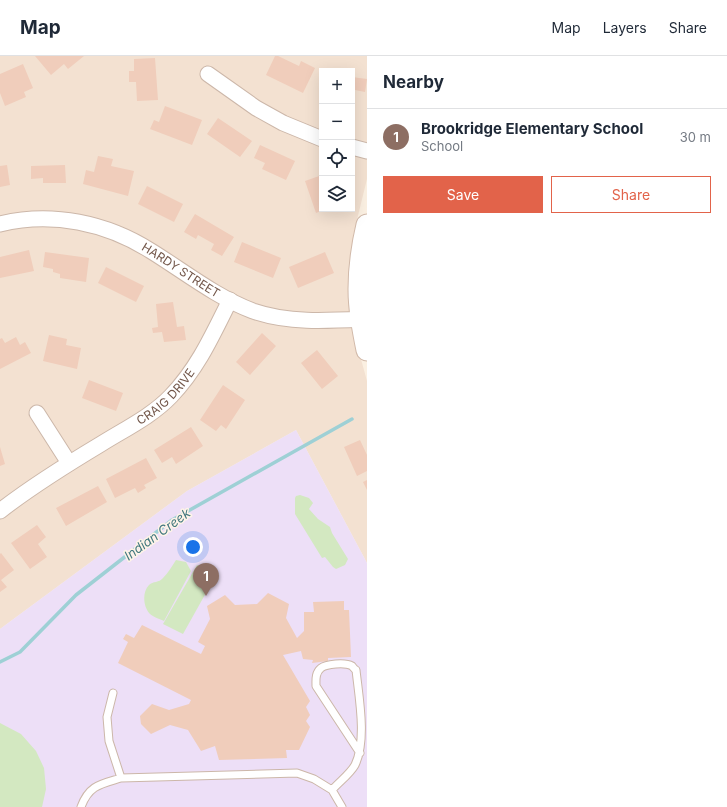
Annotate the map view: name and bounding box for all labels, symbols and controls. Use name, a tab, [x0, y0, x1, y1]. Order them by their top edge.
text: Map	[20, 16, 61, 39]
text: Map	[552, 19, 581, 36]
text: Layers	[603, 19, 647, 36]
text: Share	[669, 19, 707, 36]
map controls	[319, 68, 355, 212]
button: +	[319, 68, 355, 104]
text: Nearby	[383, 72, 444, 92]
button: −	[319, 104, 355, 140]
text: Brookridge Elementary School	[421, 119, 643, 138]
text: 1	[393, 129, 399, 145]
text: 30 m	[680, 129, 711, 145]
text: School	[421, 138, 463, 154]
button: locate	[319, 140, 355, 176]
button: layers	[319, 176, 355, 212]
button: Save	[383, 176, 543, 213]
button: Share	[551, 176, 711, 213]
street label: HARDY STREET	[139, 239, 223, 301]
street label: CRAIG DRIVE	[134, 365, 198, 428]
water label: Indian Creek	[121, 504, 194, 563]
your location	[183, 537, 203, 557]
pin: 1	[193, 563, 219, 596]

